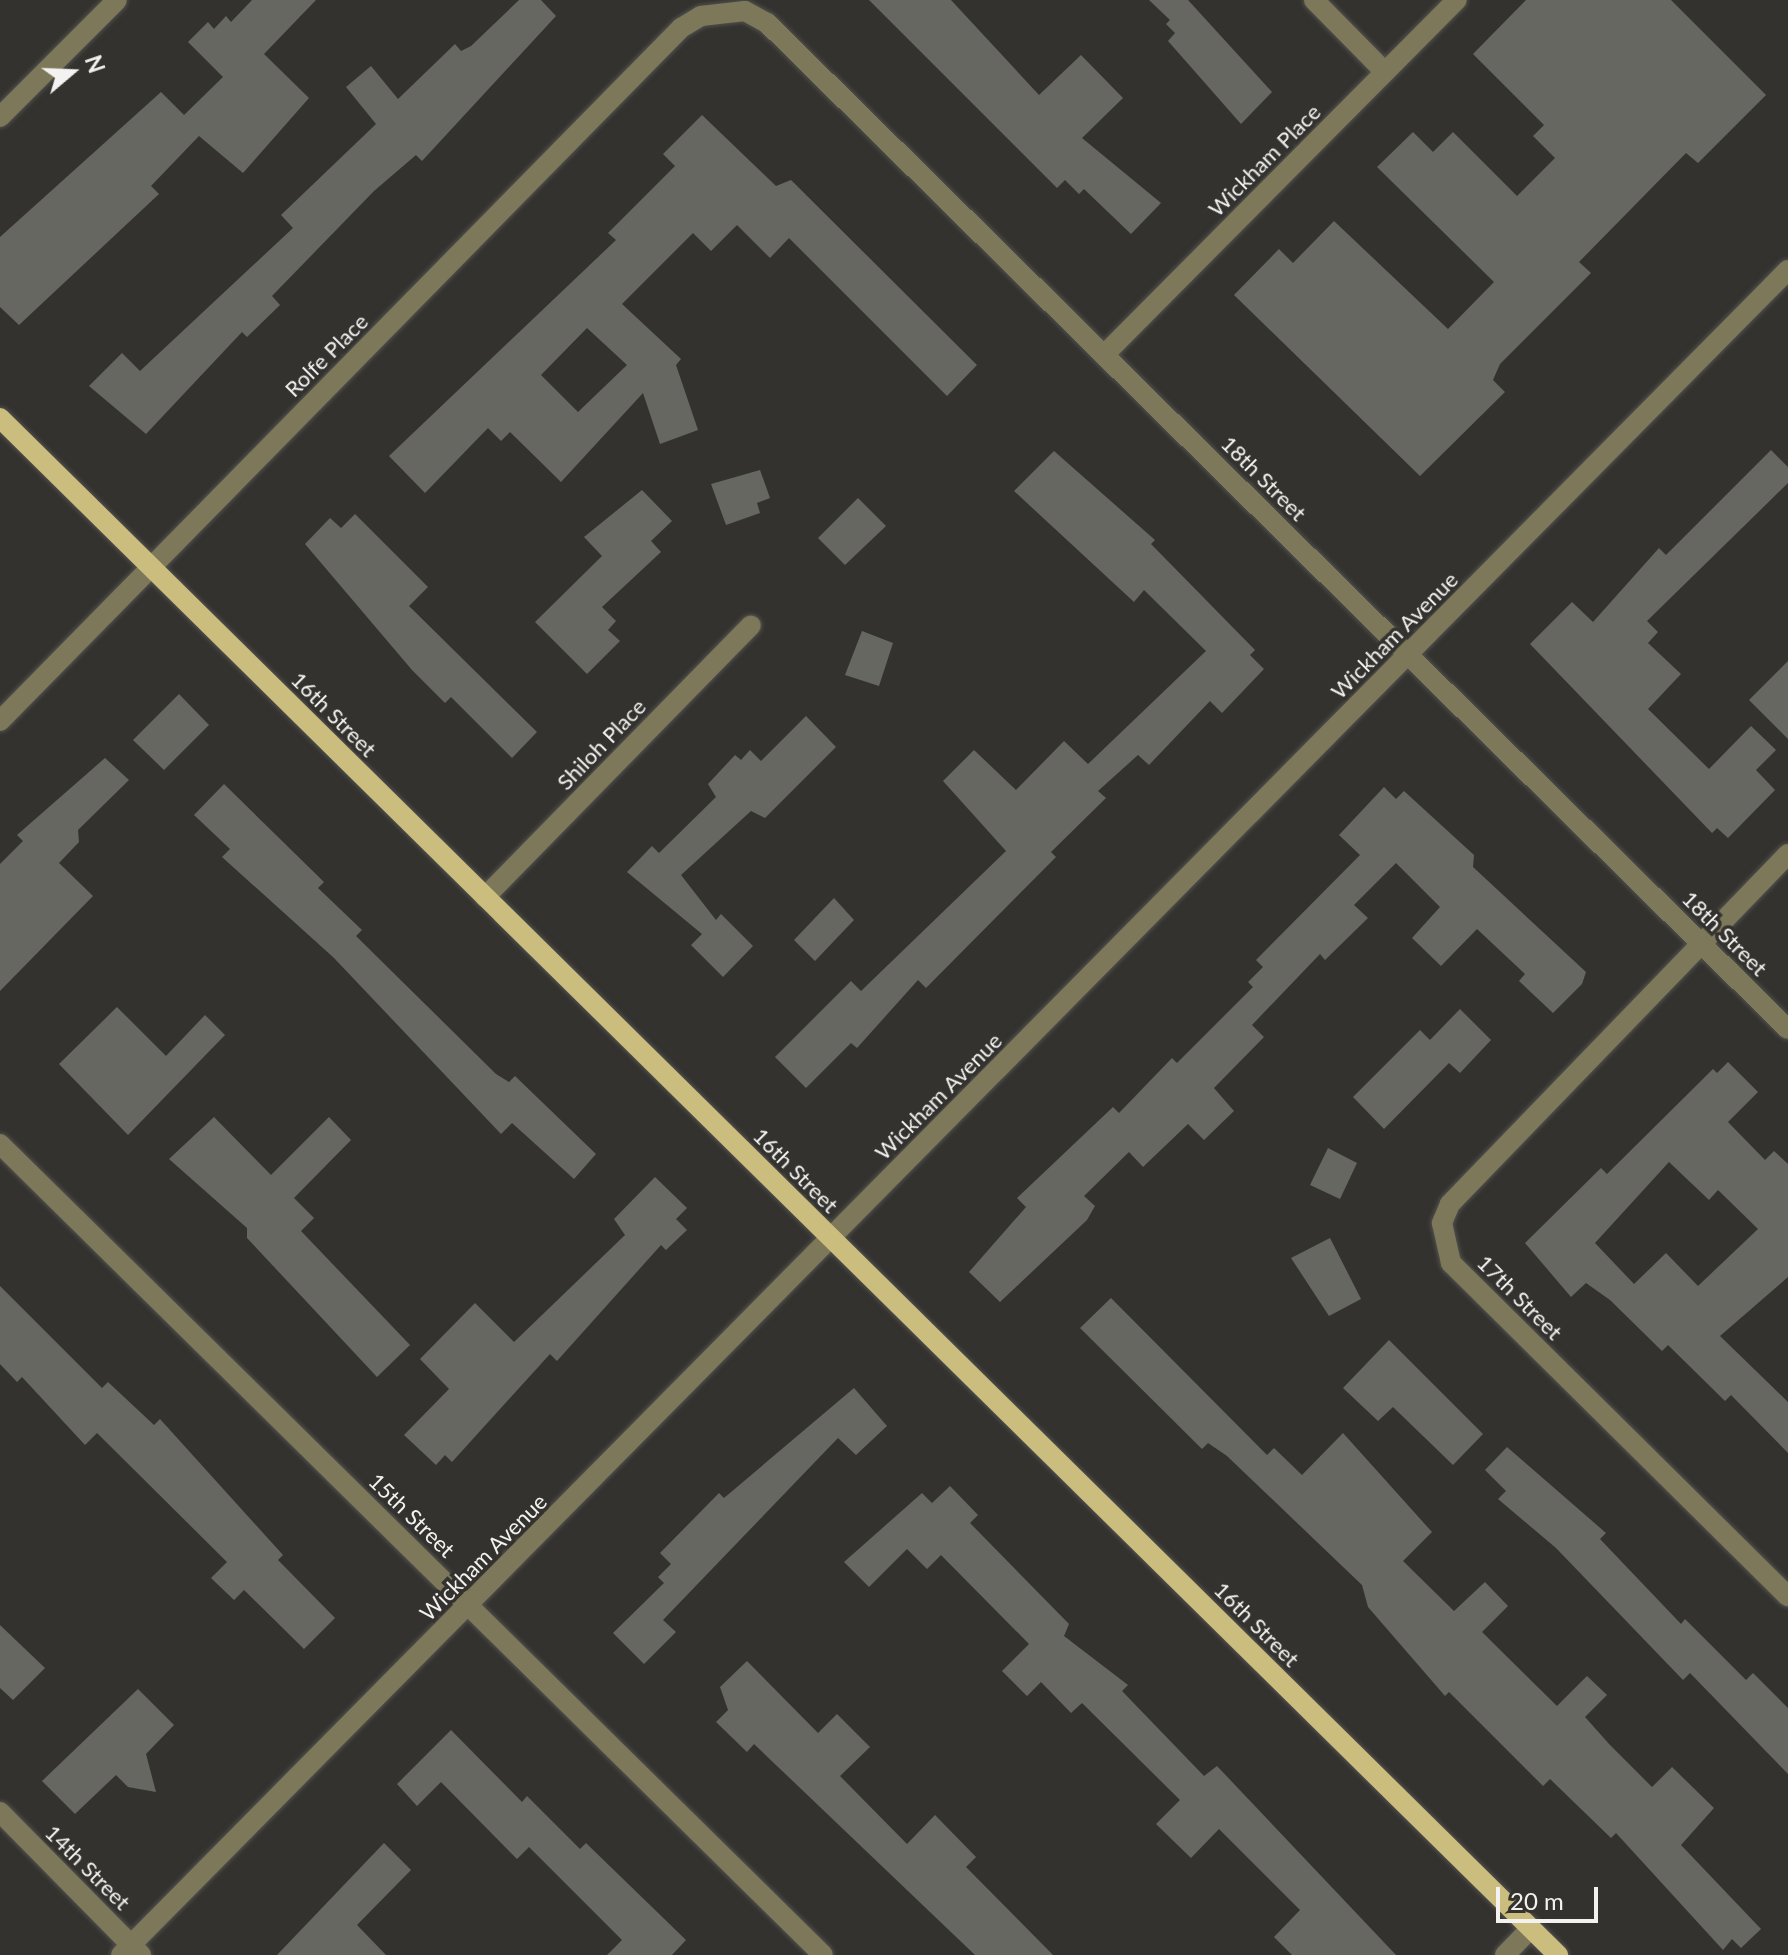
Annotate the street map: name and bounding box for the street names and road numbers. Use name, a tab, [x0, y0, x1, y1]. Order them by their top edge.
street label: Wickham Place	[1202, 98, 1326, 222]
street label: Rolfe Place	[279, 308, 373, 402]
street label: 18th Street	[1216, 430, 1312, 526]
street label: Wickham Avenue	[1325, 566, 1463, 704]
street label: 16th Street	[286, 666, 382, 762]
street label: Shiloh Place	[551, 693, 651, 795]
street label: 18th Street	[1677, 885, 1773, 981]
street label: Wickham Avenue	[869, 1027, 1007, 1165]
street label: 16th Street	[748, 1122, 844, 1218]
street label: 17th Street	[1472, 1249, 1568, 1345]
street label: 15th Street	[364, 1468, 460, 1562]
street label: Wickham Avenue	[414, 1488, 552, 1626]
street label: 16th Street	[1209, 1576, 1305, 1672]
street label: 14th Street	[40, 1819, 136, 1915]

